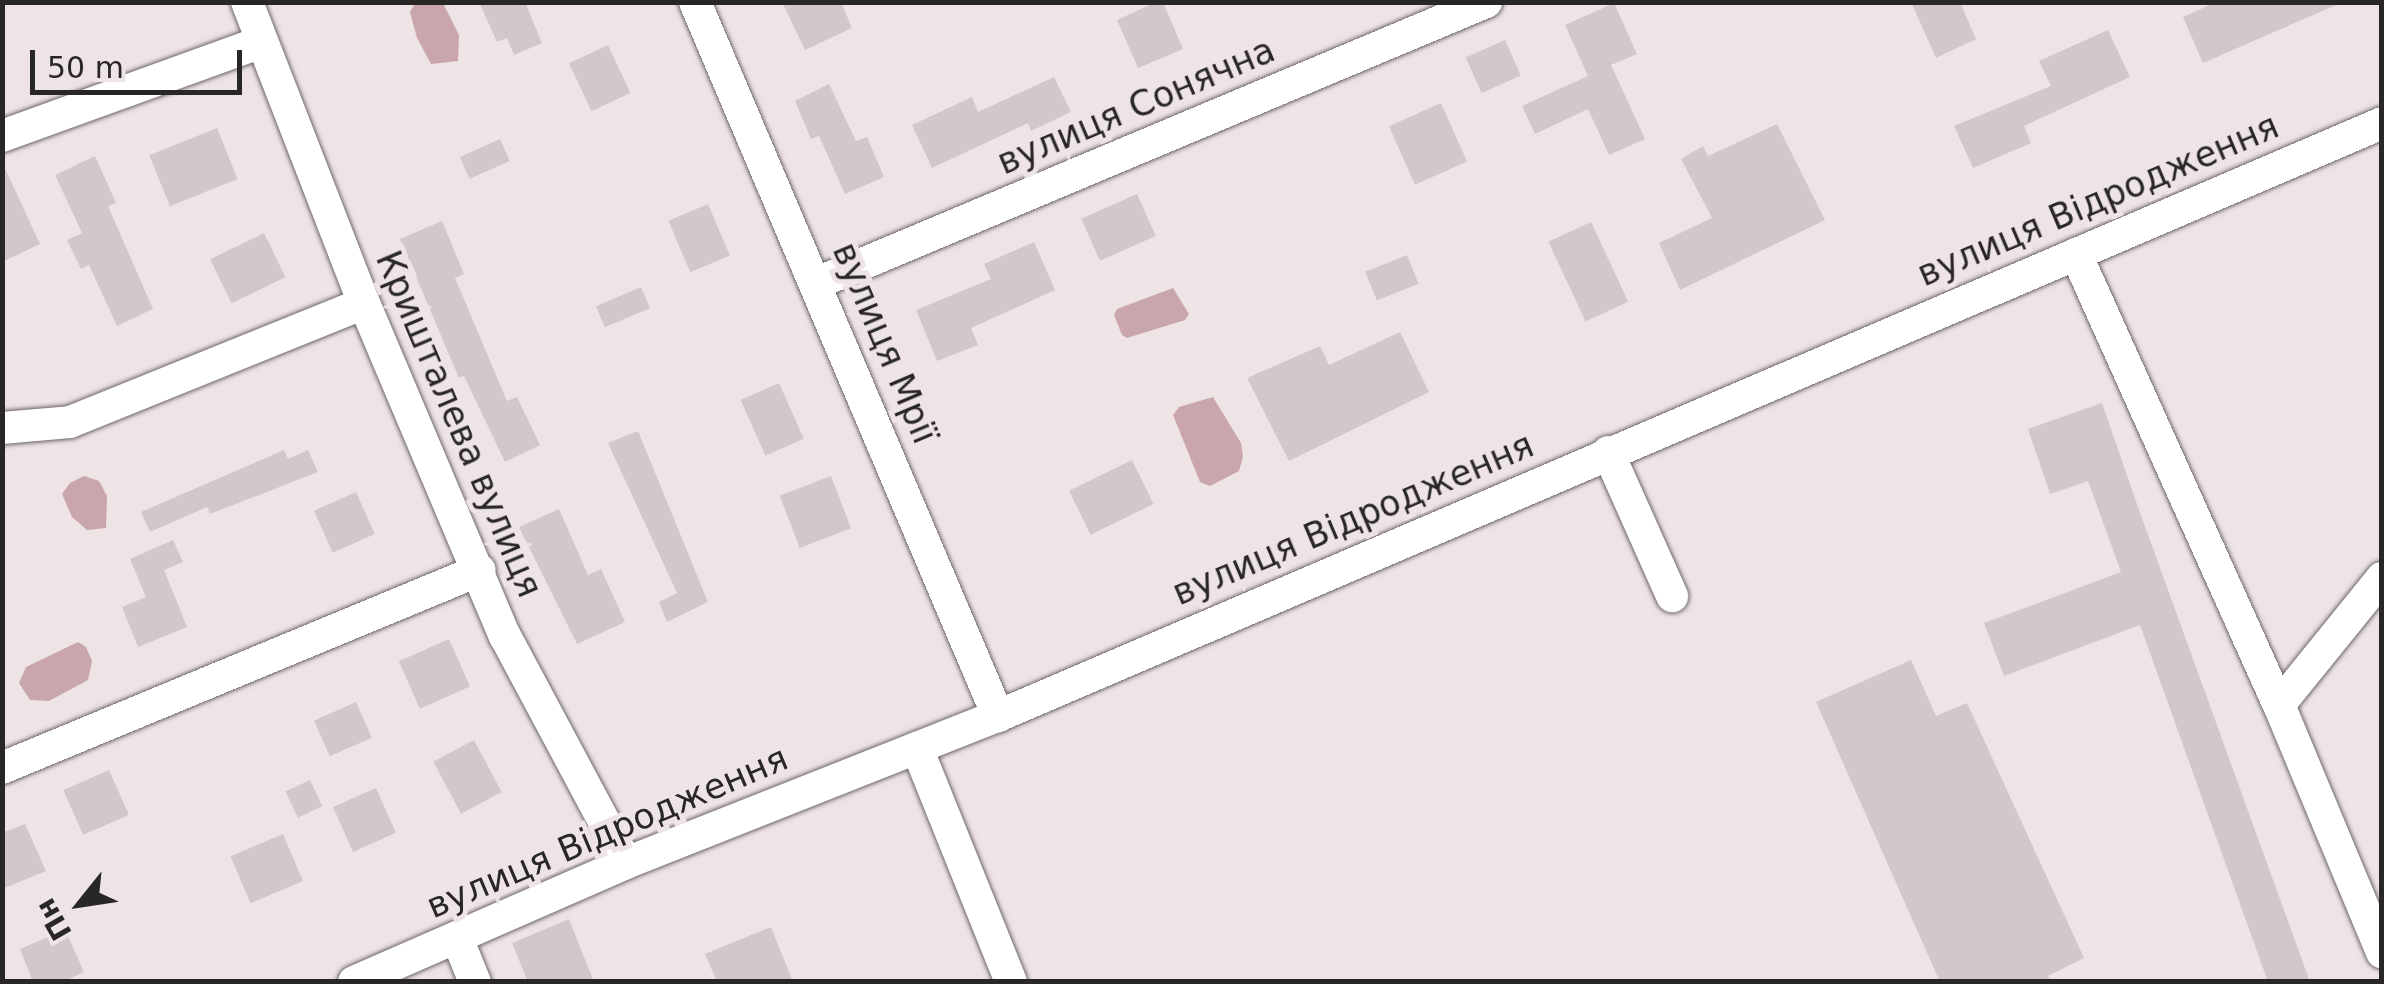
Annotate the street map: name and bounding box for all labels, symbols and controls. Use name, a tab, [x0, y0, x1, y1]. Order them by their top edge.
street label: вулиця Сонячна	[991, 29, 1281, 183]
scale bar	[35, 30, 248, 92]
text: 50 m	[47, 50, 124, 85]
street label: вулиця Відродження	[1911, 105, 2285, 295]
street label: вулиця Мрії	[824, 236, 946, 450]
street label: Кришталева вулиця	[367, 245, 551, 603]
street label: вулиця Відродження	[1166, 424, 1540, 614]
street label: вулиця Відродження	[420, 737, 794, 927]
north arrow	[30, 854, 130, 954]
text: Пн	[29, 892, 79, 946]

